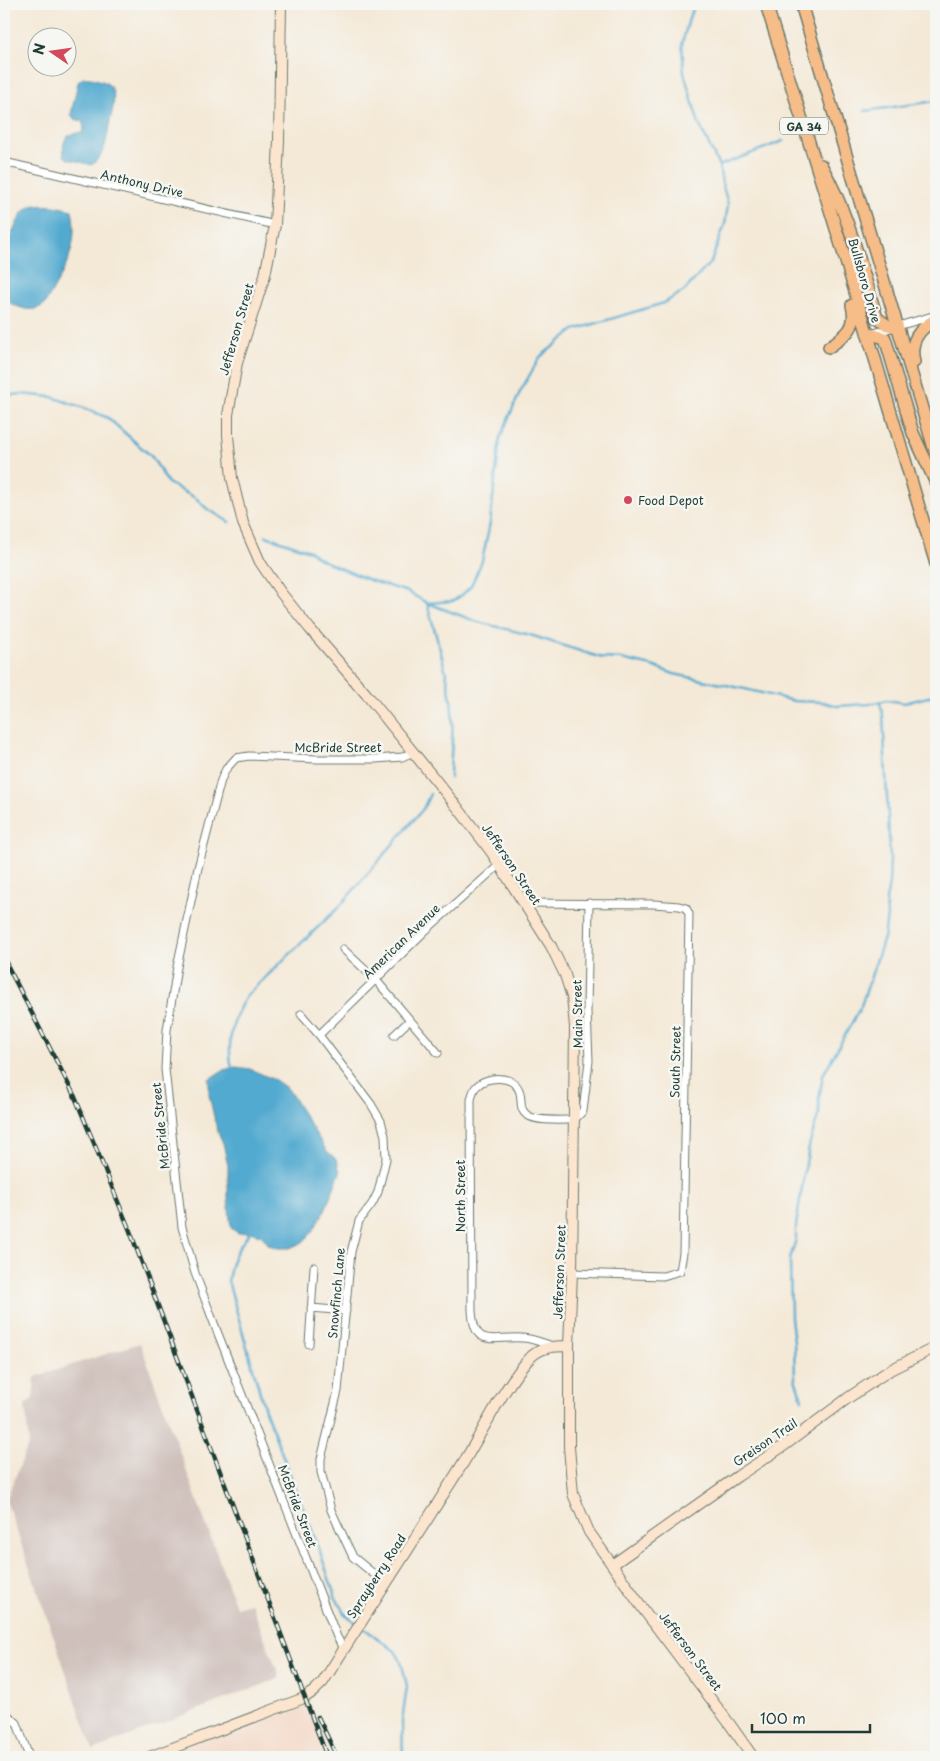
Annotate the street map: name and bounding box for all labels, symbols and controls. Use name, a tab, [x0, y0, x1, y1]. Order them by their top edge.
north arrow	[28, 28, 78, 78]
text: N	[27, 41, 50, 57]
road number: GA 34	[780, 118, 828, 134]
street label: Anthony Drive	[99, 165, 185, 201]
street label: Bullsboro Drive	[844, 235, 886, 325]
street label: Jefferson Street	[214, 281, 258, 377]
place label: Food Depot	[638, 491, 704, 509]
marker: Food Depot	[622, 494, 634, 506]
street label: McBride Street	[294, 738, 382, 756]
street label: Jefferson Street	[478, 820, 546, 908]
street label: American Avenue	[358, 899, 444, 983]
street label: Main Street	[567, 980, 587, 1048]
street label: South Street	[665, 1026, 685, 1098]
street label: McBride Street	[146, 1082, 174, 1170]
street label: North Street	[451, 1160, 469, 1232]
street label: Jefferson Street	[548, 1224, 570, 1320]
street label: Snowfinch Lane	[323, 1246, 349, 1339]
street label: Greison Trail	[729, 1414, 801, 1470]
street label: McBride Street	[274, 1462, 322, 1550]
street label: Sprayberry Road	[342, 1530, 410, 1622]
street label: Jefferson Street	[655, 1608, 727, 1694]
scale bar	[752, 1701, 870, 1733]
text: 100 m	[760, 1706, 806, 1729]

